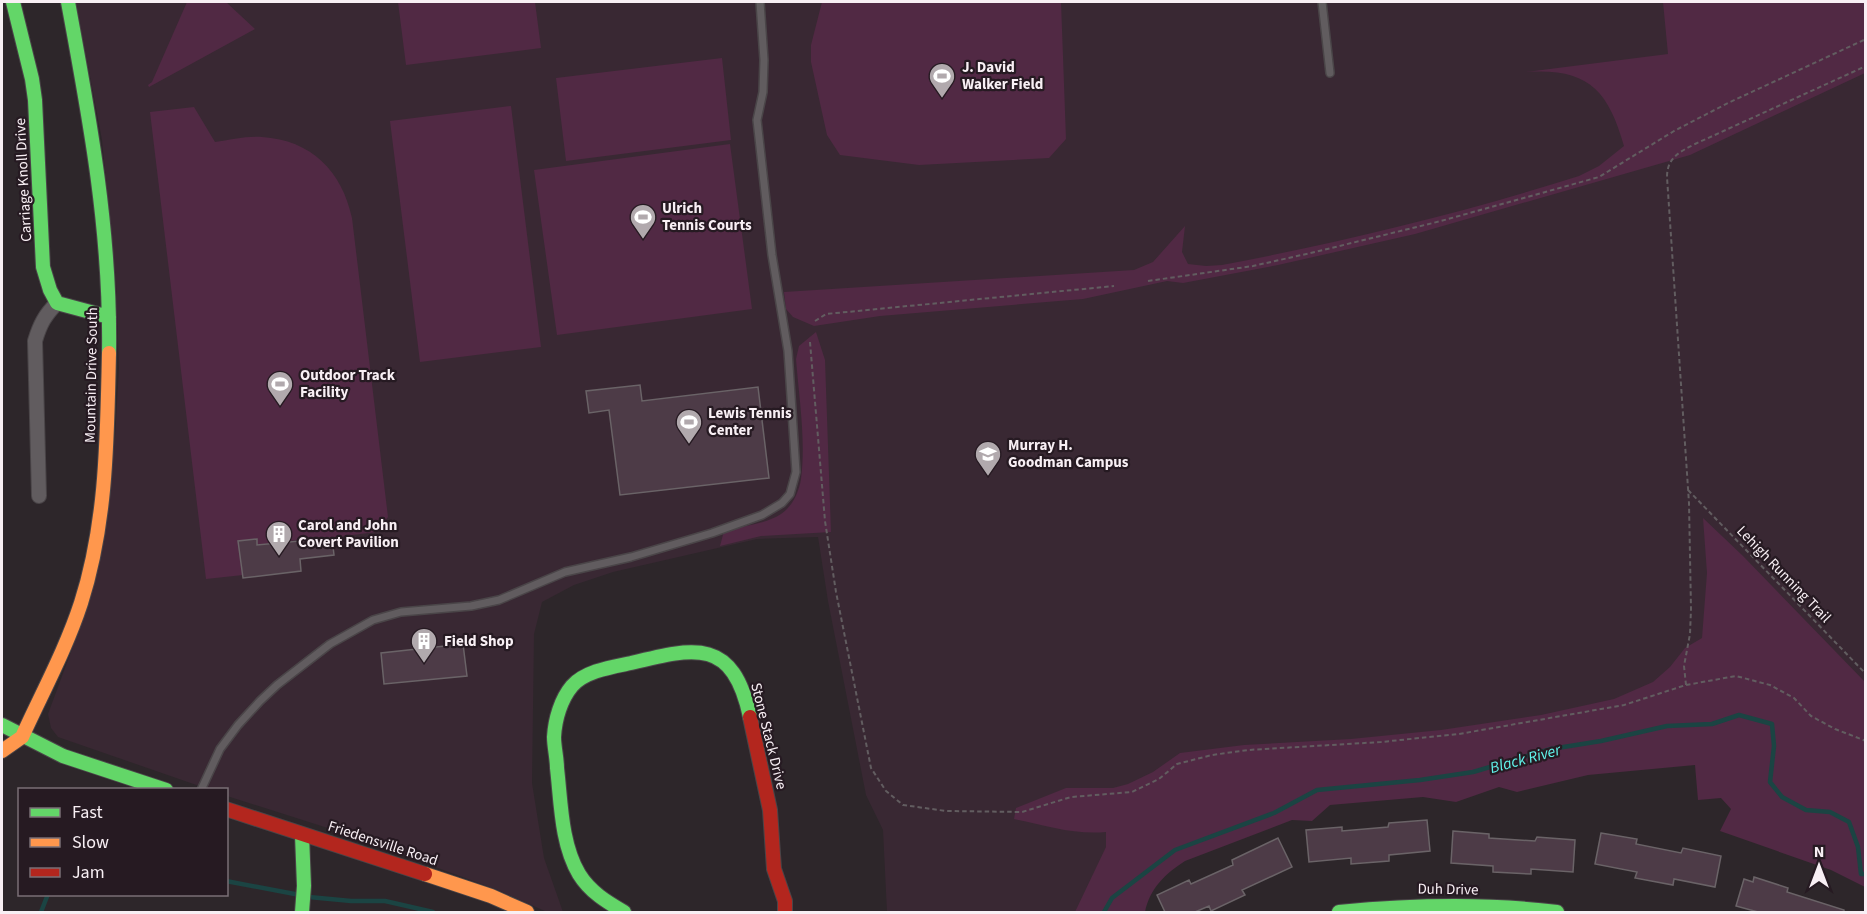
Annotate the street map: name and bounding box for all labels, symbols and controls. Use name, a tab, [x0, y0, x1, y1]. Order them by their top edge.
place label: J. David Walker Field	[962, 57, 1043, 95]
sports icon: J. David Walker Field	[927, 61, 957, 99]
street label: Carriage Knoll Drive	[10, 118, 37, 242]
place label: Ulrich Tennis Courts	[662, 198, 752, 236]
sports icon: Ulrich Tennis Courts	[628, 202, 658, 240]
street label: Mountain Drive South	[80, 307, 103, 443]
place label: Outdoor Track Facility	[300, 365, 396, 403]
sports icon: Outdoor Track Facility	[265, 369, 295, 407]
place label: Lewis Tennis Center	[708, 403, 792, 441]
sports icon: Lewis Tennis Center	[674, 407, 704, 445]
place label: Murray H. Goodman Campus	[1008, 435, 1129, 473]
school or university icon: Murray H. Goodman Campus	[973, 439, 1003, 477]
place label: Carol and John Covert Pavilion	[298, 515, 399, 553]
building icon: Carol and John Covert Pavilion	[264, 519, 294, 557]
street label: Lehigh Running Trail	[1732, 521, 1836, 628]
building icon: Field Shop	[409, 626, 439, 664]
place label: Field Shop	[444, 631, 514, 652]
street label: Stone Stack Drive	[745, 681, 792, 792]
water label: Black River	[1487, 739, 1565, 779]
legend	[18, 788, 228, 896]
text: Fast	[72, 800, 103, 825]
street label: Friedensville Road	[325, 816, 441, 871]
text: Slow	[72, 830, 109, 855]
north arrow	[1789, 836, 1849, 896]
text: N	[1814, 841, 1824, 863]
text: Jam	[72, 860, 105, 885]
street label: Duh Drive	[1417, 878, 1479, 901]

